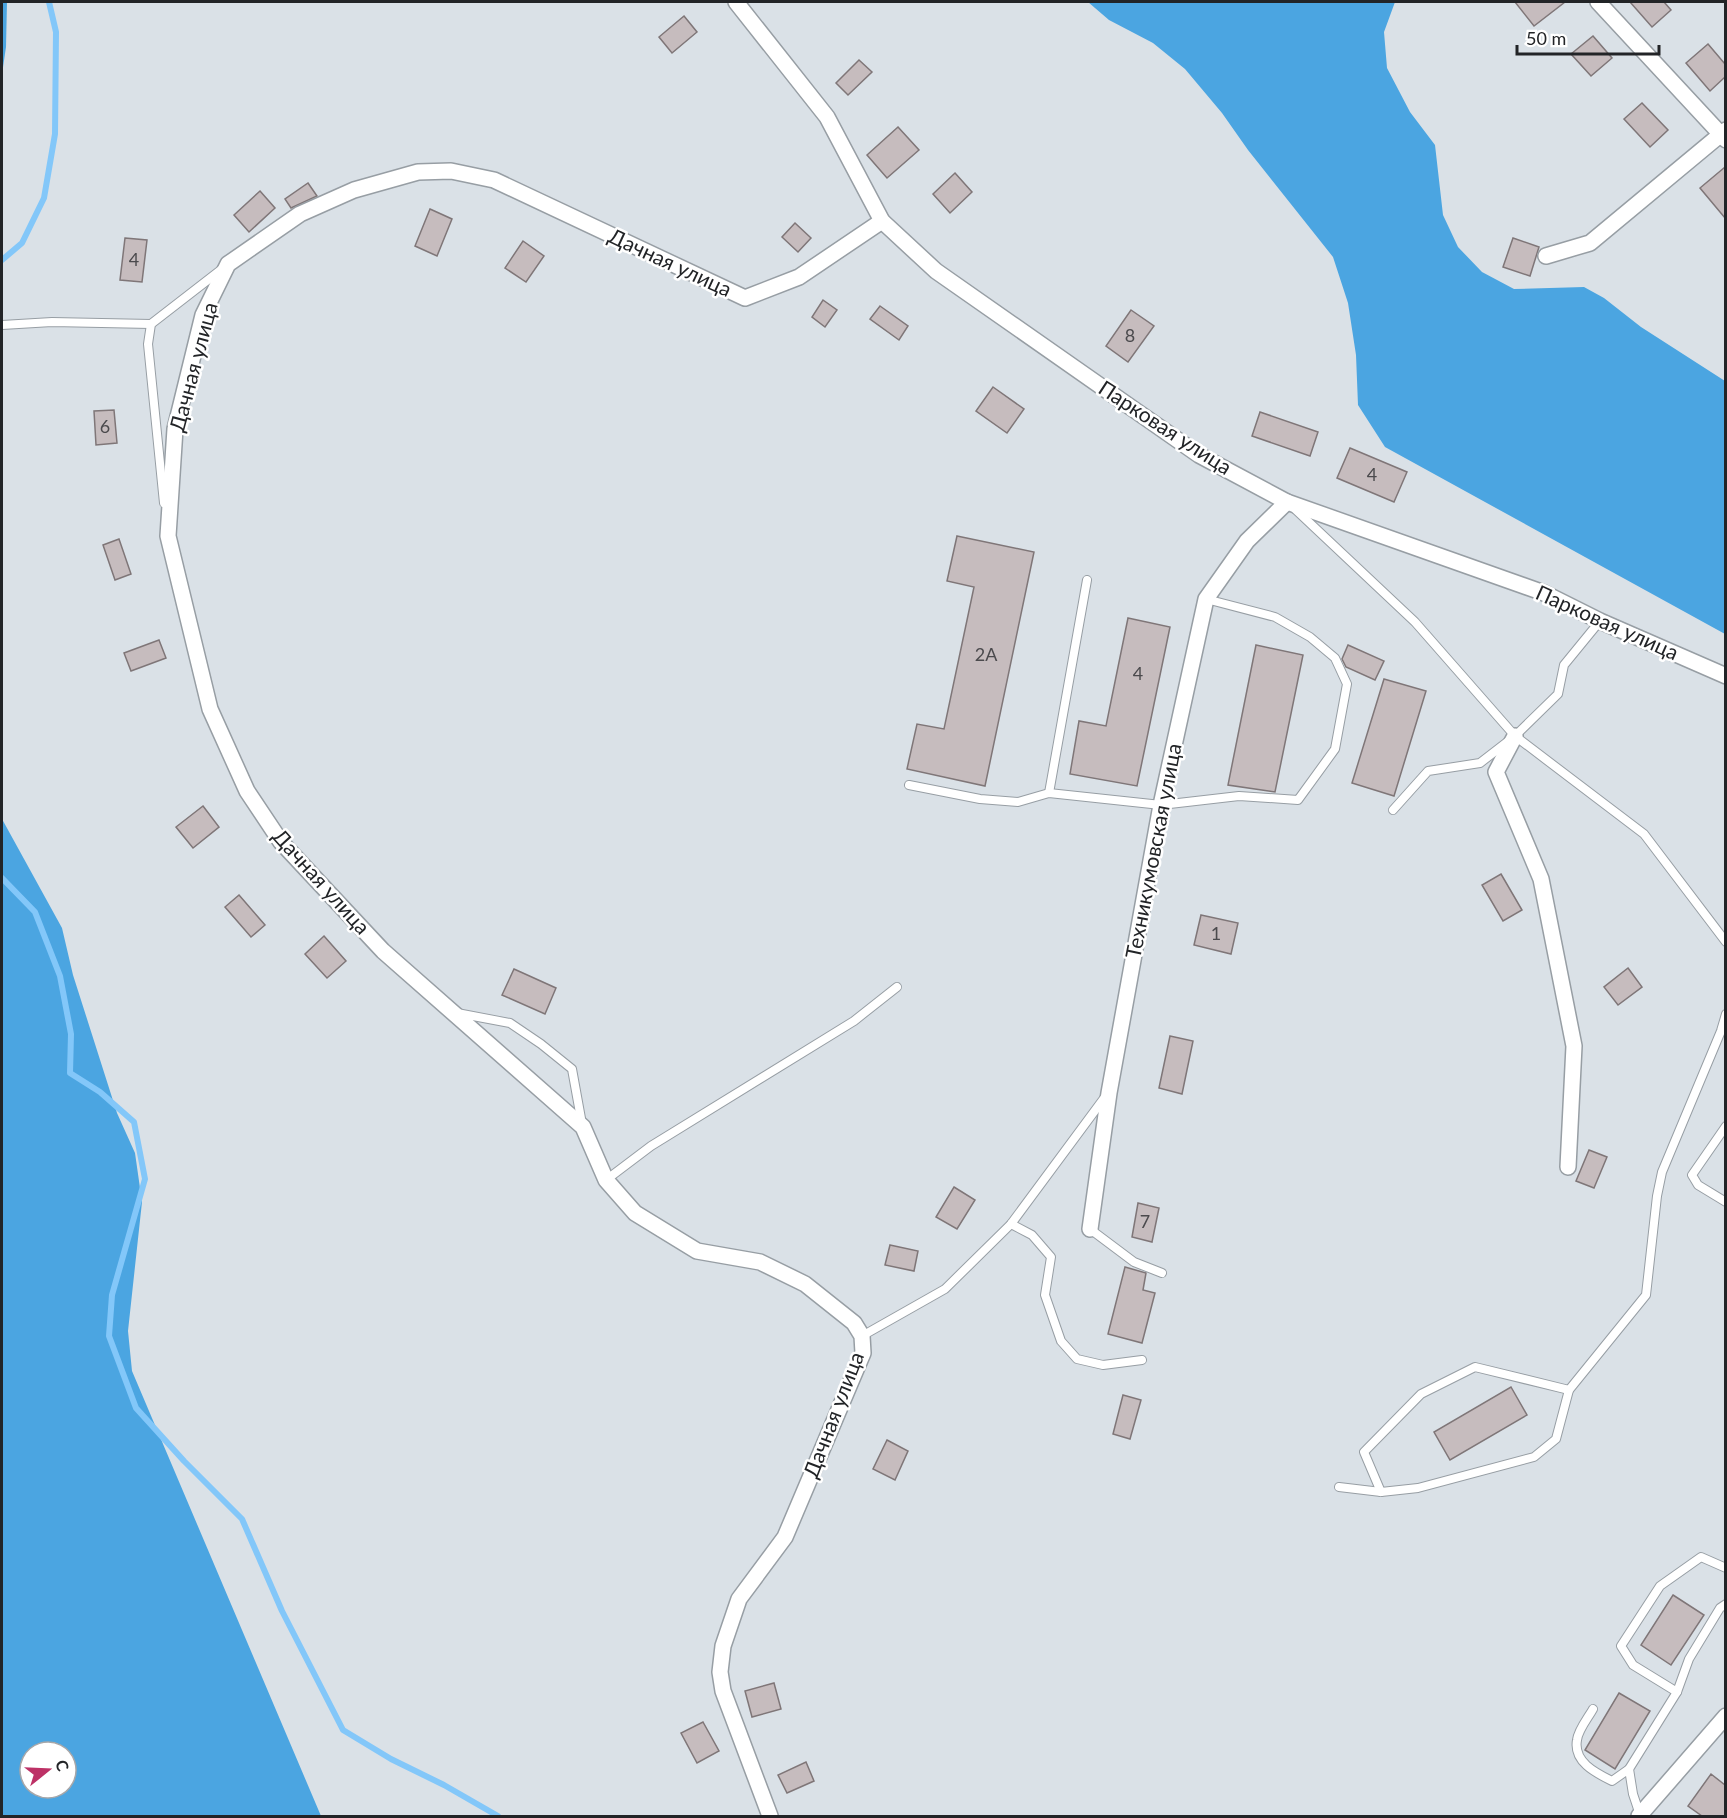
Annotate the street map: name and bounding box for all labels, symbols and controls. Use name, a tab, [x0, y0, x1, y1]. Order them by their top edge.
scale bar	[1517, 18, 1660, 56]
text: 50 m	[1526, 27, 1566, 49]
street label: Дачная улица	[605, 222, 736, 301]
house number: 4	[129, 248, 139, 270]
street label: Дачная улица	[163, 299, 222, 434]
house number: 8	[1125, 324, 1135, 346]
street label: Парковая улица	[1095, 374, 1237, 479]
house number: 6	[100, 415, 110, 437]
house number: 4	[1367, 463, 1377, 485]
street label: Парковая улица	[1532, 579, 1683, 664]
house number: 2А	[975, 643, 998, 665]
house number: 4	[1133, 662, 1143, 684]
street label: Техникумовская улица	[1119, 741, 1186, 960]
street label: Дачная улица	[268, 823, 376, 939]
house number: 1	[1211, 922, 1221, 944]
house number: 7	[1140, 1210, 1150, 1232]
street label: Дачная улица	[797, 1348, 868, 1481]
north arrow	[18, 1740, 78, 1800]
text: С	[52, 1757, 74, 1774]

